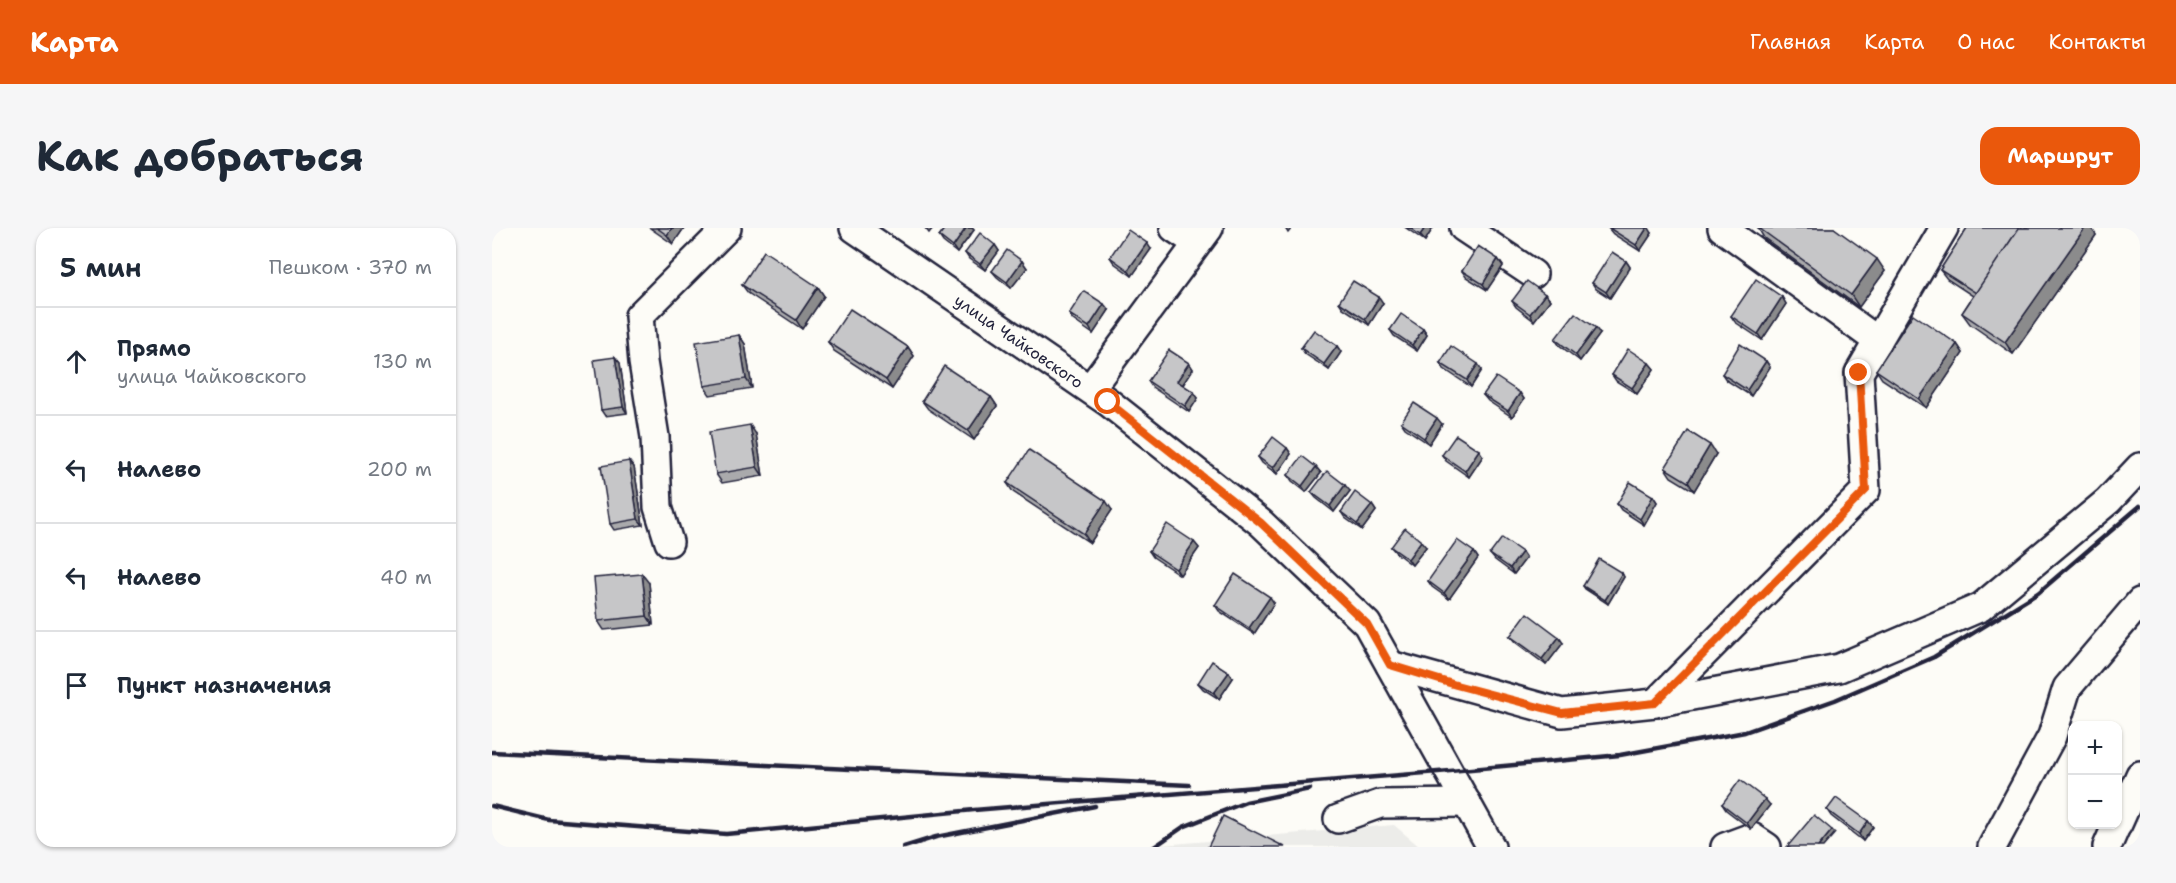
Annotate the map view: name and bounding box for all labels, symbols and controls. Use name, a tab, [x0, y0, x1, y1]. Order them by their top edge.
text: Карта	[30, 23, 119, 61]
text: Главная	[1750, 28, 1831, 56]
text: Карта	[1864, 28, 1924, 56]
text: О нас	[1957, 28, 2015, 56]
text: Контакты	[2048, 28, 2146, 56]
button: Маршрут	[1980, 127, 2140, 185]
text: Как добраться	[36, 128, 364, 184]
text: 5 мин	[60, 250, 141, 285]
text: Пешком · 370 m	[269, 254, 432, 280]
street label: улица Чайковского	[950, 290, 1087, 393]
text: Прямо	[117, 334, 191, 363]
icon: ahead	[60, 345, 93, 378]
text: 130 m	[373, 348, 432, 374]
route end	[1845, 359, 1871, 385]
text: улица Чайковского	[117, 363, 307, 389]
route start	[1094, 388, 1120, 414]
icon: left	[60, 453, 93, 486]
text: Налево	[117, 455, 201, 484]
text: 200 m	[367, 456, 432, 482]
icon: left	[60, 561, 93, 594]
text: Налево	[117, 563, 201, 592]
text: 40 m	[380, 564, 432, 590]
icon: arrive	[60, 669, 93, 702]
text: Пункт назначения	[117, 671, 331, 700]
map controls	[2068, 721, 2122, 829]
button: +	[2068, 721, 2122, 775]
button: −	[2068, 775, 2122, 829]

